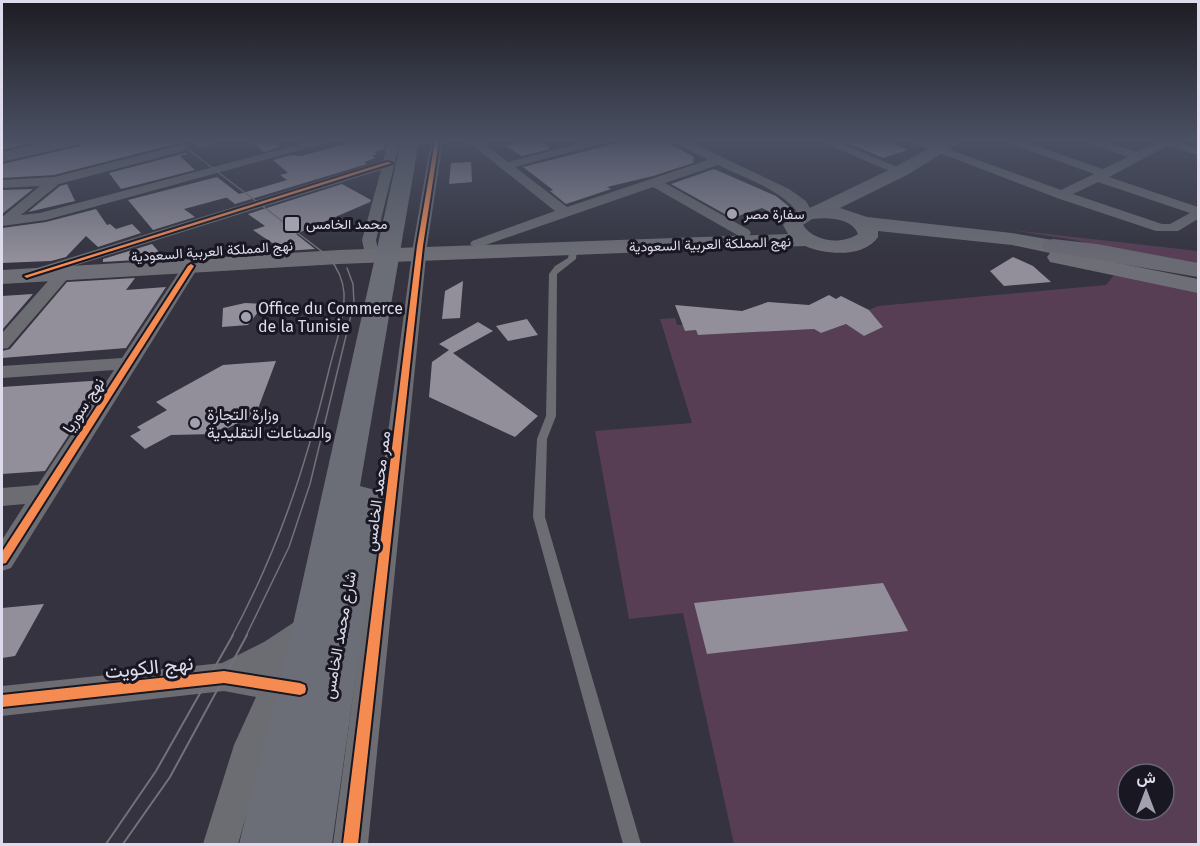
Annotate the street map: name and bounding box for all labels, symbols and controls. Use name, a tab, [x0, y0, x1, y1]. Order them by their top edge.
place label: سفارة مصر	[743, 206, 805, 223]
marker: سفارة مصر	[725, 207, 739, 221]
marker: محمد الخامس	[283, 215, 301, 233]
place label: محمد الخامس	[306, 216, 387, 233]
street label: نهج المملكة العربية السعودية	[629, 233, 792, 258]
street label: نهج المملكة العربية السعودية	[130, 237, 294, 268]
place label: Office du Commerce de la Tunisie	[258, 299, 403, 336]
marker: Office du Commerce de la Tunisie	[239, 310, 253, 324]
street label: نهج سوريا	[59, 374, 110, 438]
place label: وزارة التجارة والصناعات التقليدية	[207, 405, 332, 443]
marker: وزارة التجارة والصناعات التقليدية	[188, 416, 202, 430]
street label: ممر محمد الخامس	[361, 430, 395, 552]
street label: شارع محمد الخامس	[319, 570, 362, 701]
street label: نهج الكويت	[103, 650, 195, 686]
north arrow	[1116, 762, 1176, 822]
text: ش	[1136, 768, 1156, 787]

